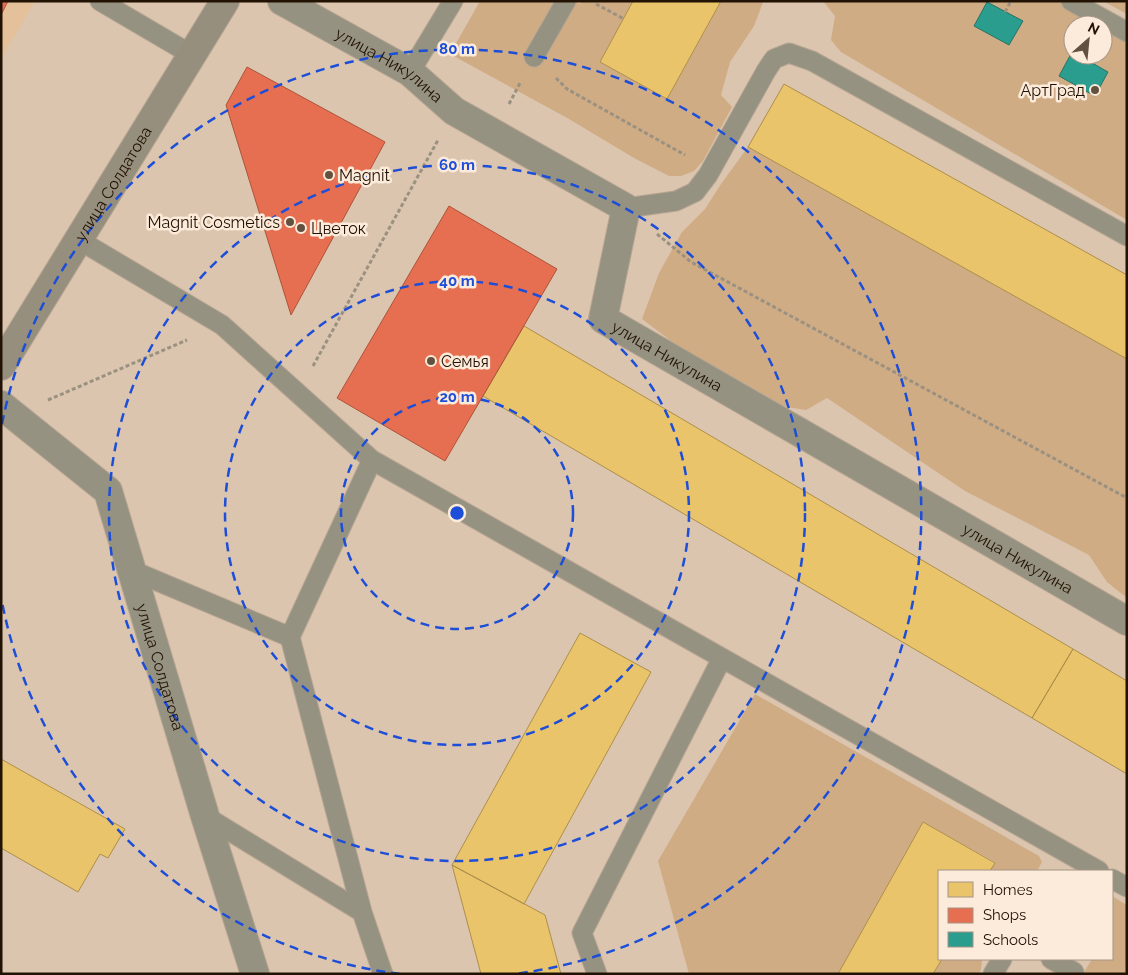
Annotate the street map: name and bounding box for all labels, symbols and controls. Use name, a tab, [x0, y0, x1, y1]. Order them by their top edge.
north arrow	[1063, 15, 1113, 65]
text: N	[1086, 19, 1102, 38]
street label: улица Никулина	[332, 24, 447, 107]
text: 80 m	[439, 40, 475, 58]
place label: АртГрад	[1021, 81, 1085, 100]
marker: АртГрад	[1089, 84, 1101, 96]
street label: улица Солдатова	[71, 123, 156, 245]
text: 60 m	[439, 156, 475, 174]
place label: Magnit	[339, 166, 390, 185]
marker: Magnit	[323, 169, 335, 181]
place label: Magnit Cosmetics	[148, 213, 280, 232]
marker: Magnit Cosmetics	[284, 216, 296, 228]
place label: Цветок	[311, 219, 366, 238]
marker: Цветок	[295, 222, 307, 234]
text: 40 m	[439, 272, 475, 290]
street label: улица Никулина	[608, 317, 726, 396]
place label: Семья	[441, 352, 489, 371]
marker: Семья	[425, 355, 437, 367]
text: 20 m	[439, 388, 475, 406]
centre of rings	[448, 504, 466, 522]
street label: улица Никулина	[959, 519, 1076, 598]
street label: улица Солдатова	[132, 602, 188, 733]
legend	[938, 870, 1113, 960]
text: Homes	[983, 881, 1033, 899]
text: Shops	[983, 906, 1026, 924]
text: Schools	[983, 931, 1038, 949]

